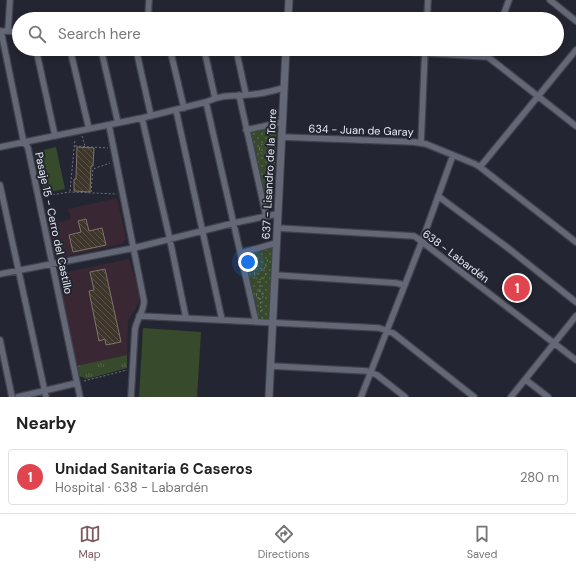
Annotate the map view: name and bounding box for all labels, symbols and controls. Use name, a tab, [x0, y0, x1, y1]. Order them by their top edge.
search box	[12, 12, 564, 56]
icon: search	[26, 23, 48, 45]
text: Search here	[58, 24, 141, 44]
street label: 637 - Lisandro de la Torre	[259, 108, 279, 240]
street label: 634 - Juan de Garay	[308, 121, 414, 139]
street label: Pasaje 15 - Cerro del Castillo	[32, 151, 76, 295]
street label: 638 - Labardén	[420, 226, 492, 286]
your location	[238, 252, 258, 272]
pin: 1	[504, 273, 530, 303]
text: Nearby	[16, 412, 76, 434]
text: Unidad Sanitaria 6 Caseros	[55, 459, 253, 479]
text: 1	[28, 469, 32, 486]
text: 280 m	[520, 469, 559, 486]
text: Hospital · 638 - Labardén	[55, 479, 208, 496]
tab: Map	[79, 523, 101, 561]
tab: Directions	[258, 523, 310, 561]
tab: Saved	[467, 523, 497, 561]

